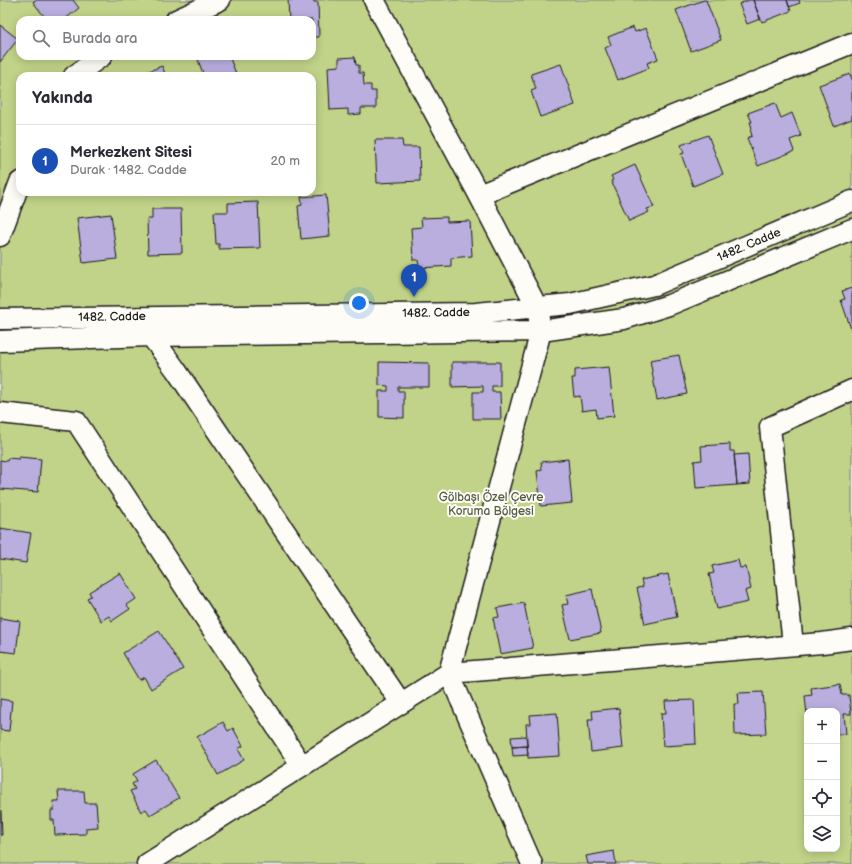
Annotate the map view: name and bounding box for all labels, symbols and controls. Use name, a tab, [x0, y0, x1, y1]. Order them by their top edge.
search box	[16, 16, 316, 60]
icon: search	[30, 27, 52, 49]
text: Burada ara	[62, 29, 137, 48]
text: Yakında	[32, 88, 93, 108]
text: Merkezkent Sitesi	[70, 143, 192, 162]
text: 1	[42, 153, 48, 169]
text: 20 m	[270, 153, 300, 169]
text: Durak · 1482. Cadde	[70, 162, 187, 178]
street label: 1482. Cadde	[715, 225, 783, 265]
pin: 1	[401, 264, 427, 297]
your location	[349, 293, 369, 313]
street label: 1482. Cadde	[402, 305, 470, 321]
street label: 1482. Cadde	[78, 309, 146, 325]
park label: Gölbaşı Özel Çevre Koruma Bölgesi	[439, 489, 543, 519]
map controls	[804, 708, 840, 852]
button: +	[804, 708, 840, 744]
button: −	[804, 744, 840, 780]
button: locate	[804, 780, 840, 816]
button: layers	[804, 816, 840, 852]

